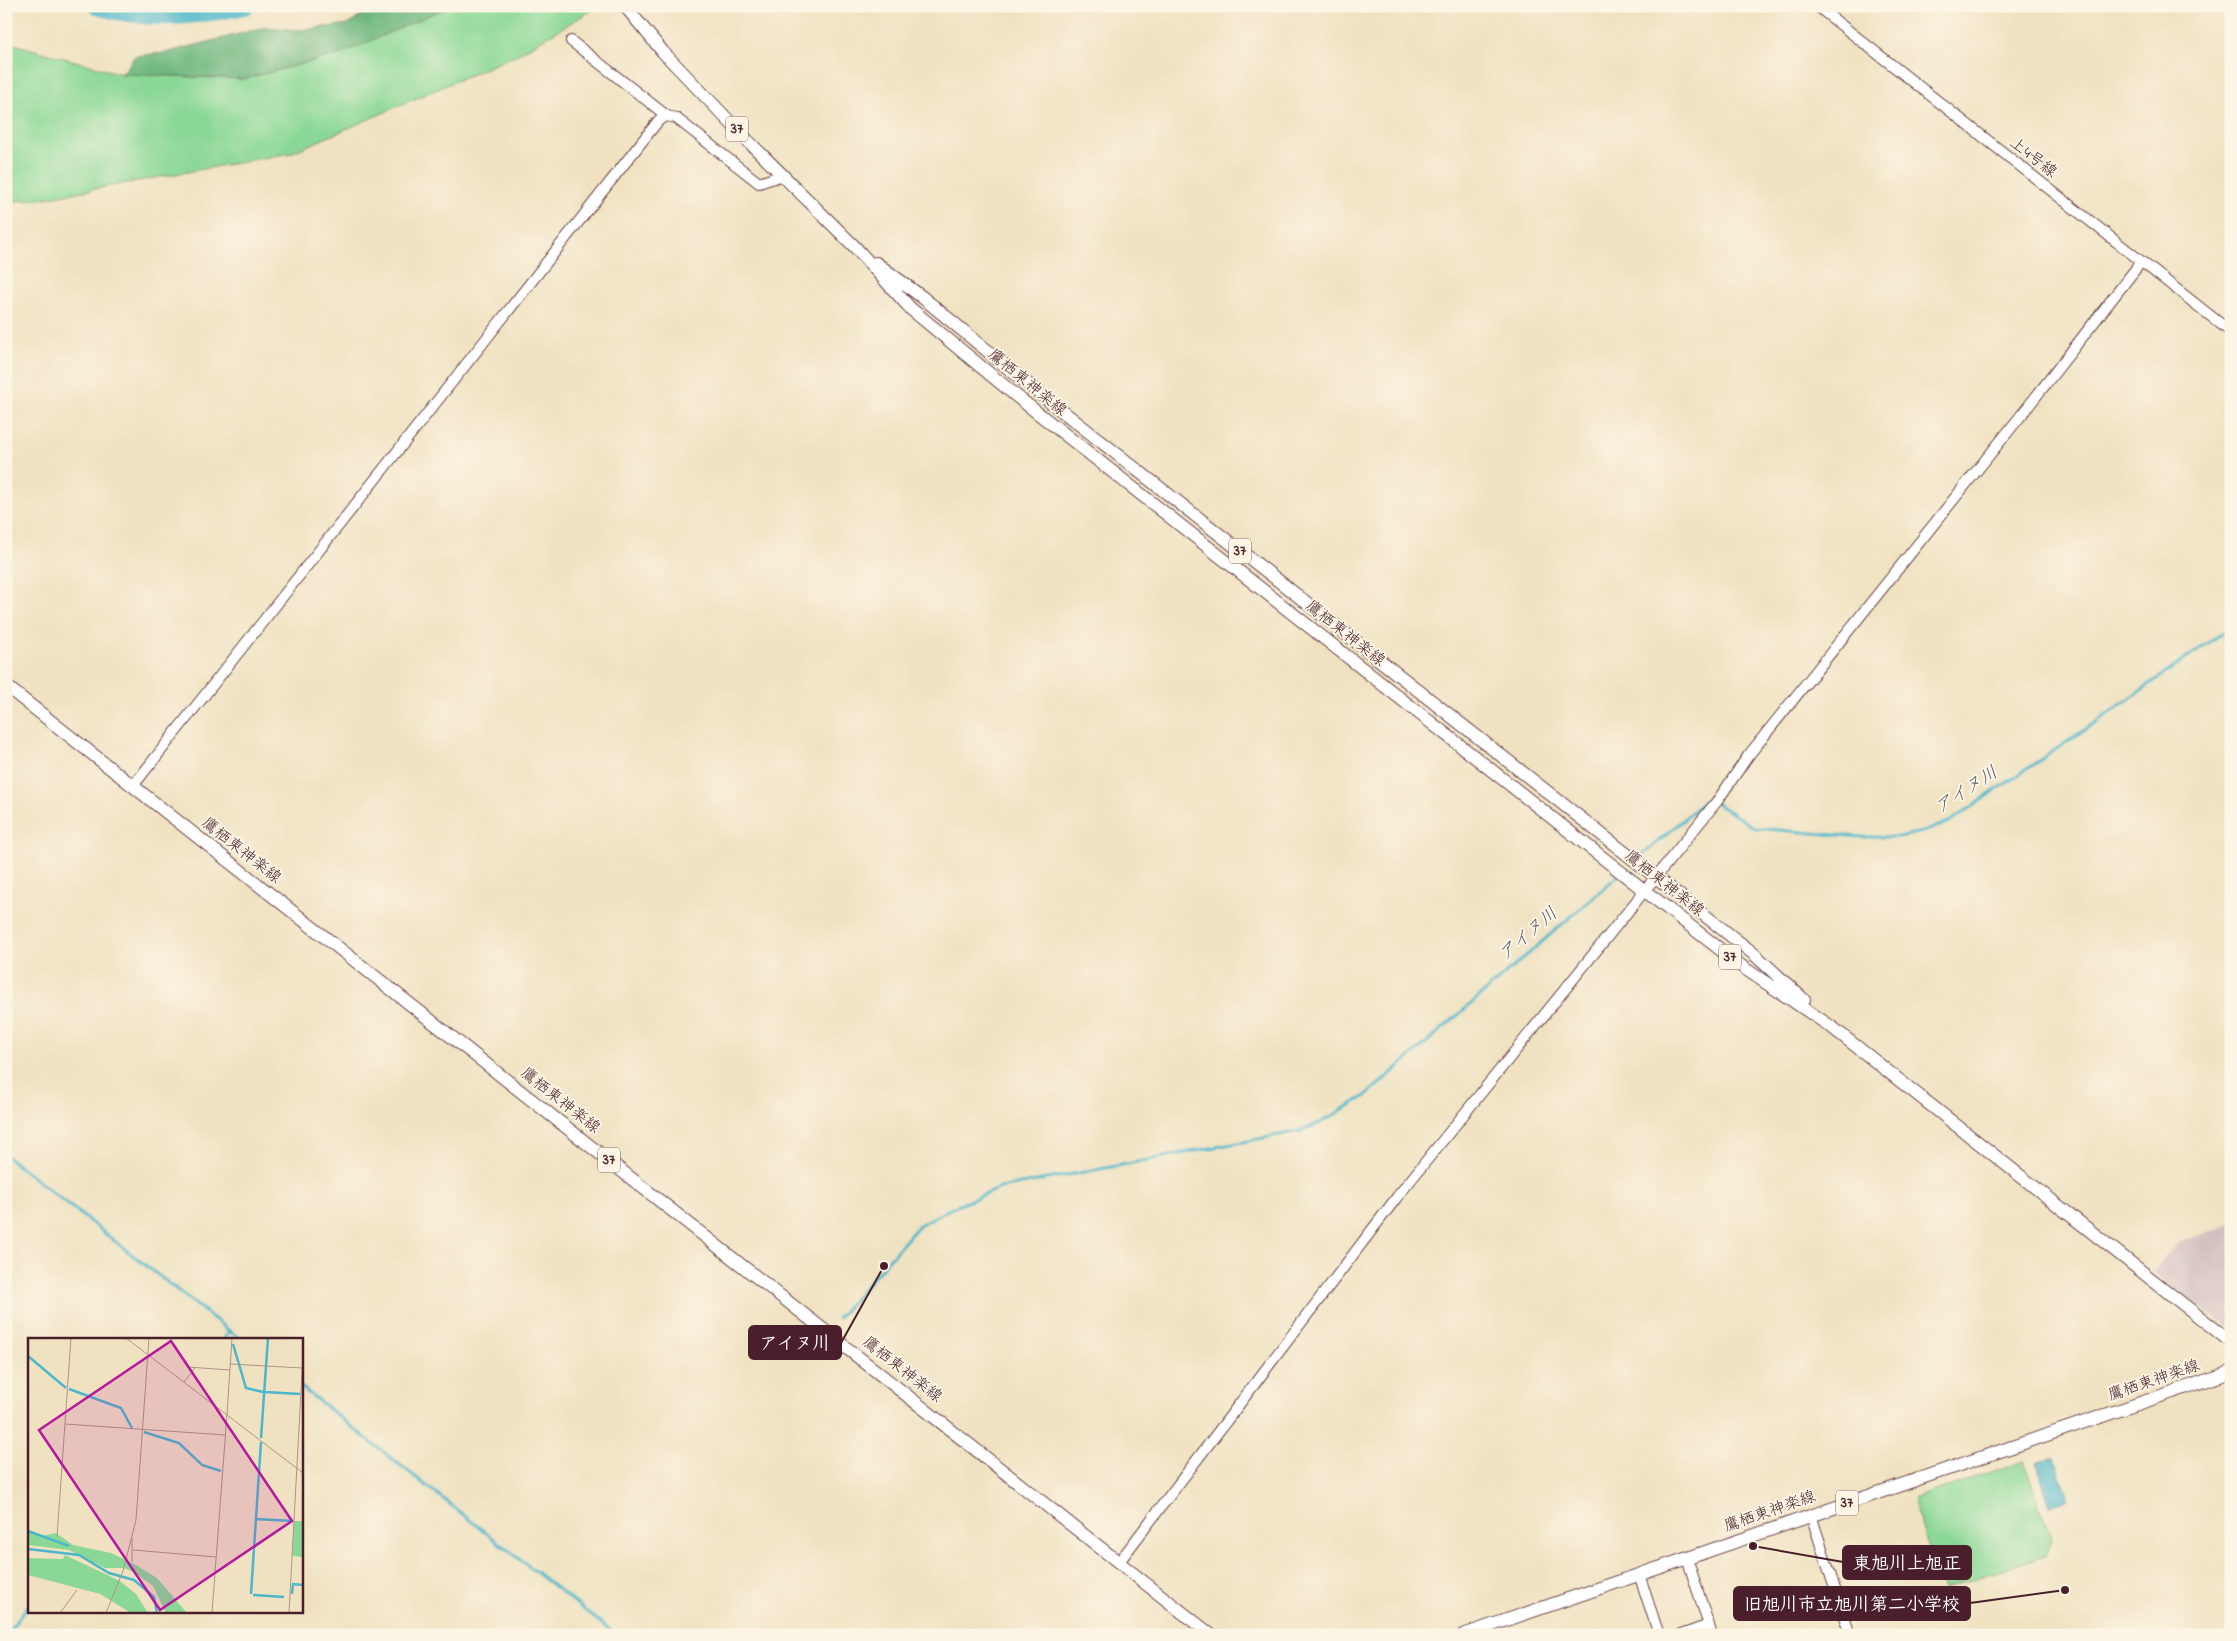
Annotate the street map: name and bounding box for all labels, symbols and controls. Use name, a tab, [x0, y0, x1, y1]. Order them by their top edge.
road number: 37	[726, 116, 748, 142]
street label: 上4号線	[2004, 132, 2062, 184]
street label: 鷹栖東神楽線	[982, 343, 1072, 423]
road number: 37	[1229, 538, 1251, 564]
street label: 鷹栖東神楽線	[1300, 595, 1390, 673]
water label: アイヌ川	[1930, 761, 2004, 821]
street label: 鷹栖東神楽線	[196, 812, 286, 890]
street label: 鷹栖東神楽線	[1619, 845, 1709, 923]
water label: アイヌ川	[1494, 902, 1564, 968]
road number: 37	[1719, 944, 1741, 970]
street label: 鷹栖東神楽線	[515, 1062, 605, 1140]
road number: 37	[598, 1148, 620, 1172]
callout: アイヌ川	[749, 1326, 841, 1359]
street label: 鷹栖東神楽線	[857, 1331, 947, 1409]
text: アイヌ川	[760, 1332, 830, 1358]
inset map	[28, 1338, 302, 1614]
street label: 鷹栖東神楽線	[2105, 1354, 2203, 1408]
street label: 鷹栖東神楽線	[1721, 1485, 1819, 1539]
road number: 37	[1836, 1490, 1858, 1516]
callout: 東旭川上旭正	[1843, 1546, 1971, 1579]
text: 東旭川上旭正	[1853, 1552, 1961, 1578]
callout: 旧旭川市立旭川第二小学校	[1734, 1587, 1970, 1620]
text: 旧旭川市立旭川第二小学校	[1744, 1593, 1960, 1619]

